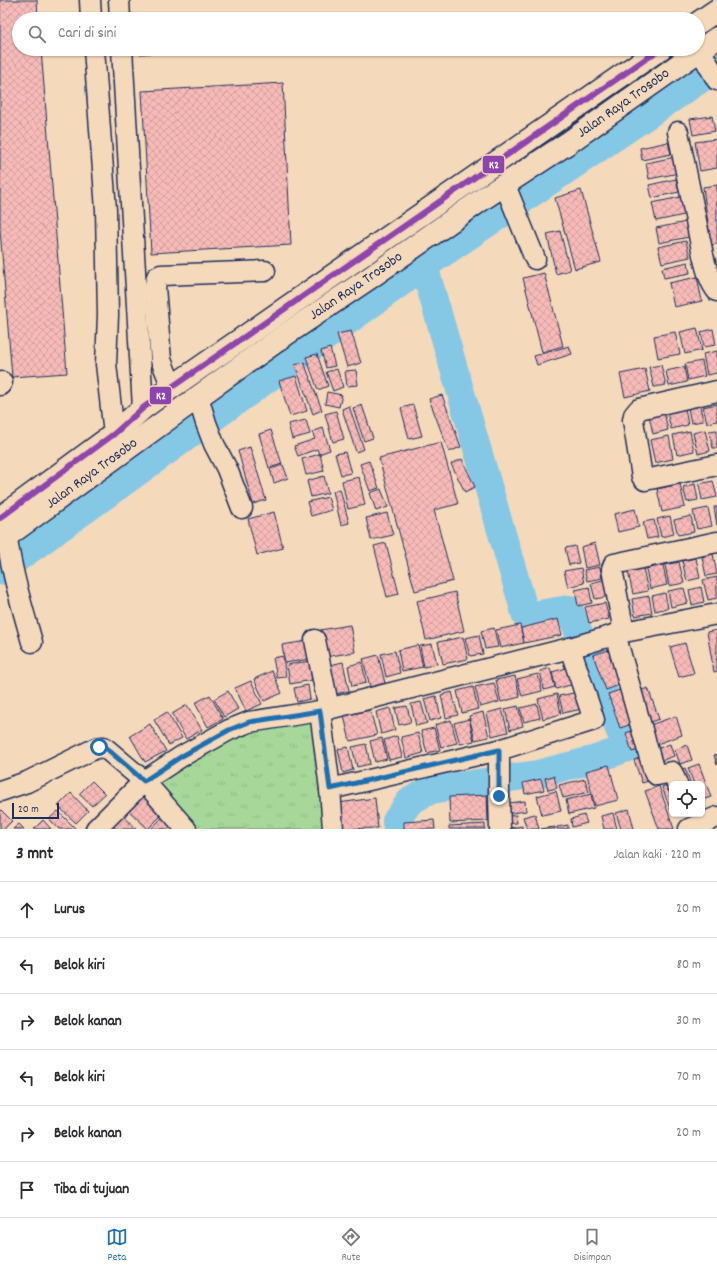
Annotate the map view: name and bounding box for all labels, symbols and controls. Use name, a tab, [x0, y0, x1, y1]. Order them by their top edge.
search box	[12, 12, 705, 56]
icon: search	[26, 23, 48, 45]
text: Cari di sini	[58, 23, 116, 45]
street label: Jalan Raya Trosobo	[573, 63, 675, 144]
line badge: K2	[482, 155, 505, 174]
text: K2	[489, 158, 499, 174]
street label: Jalan Raya Trosobo	[305, 247, 408, 326]
line badge: K2	[149, 386, 172, 405]
text: K2	[156, 389, 166, 405]
street label: Jalan Raya Trosobo	[42, 433, 143, 515]
route start	[90, 738, 108, 756]
map controls	[669, 781, 705, 817]
button: locate	[669, 781, 705, 817]
route end	[490, 787, 508, 805]
scale bar	[12, 801, 59, 820]
text: 20 m	[18, 802, 39, 818]
text: 3 mnt	[16, 843, 53, 867]
text: Jalan kaki · 220 m	[614, 846, 701, 865]
icon: ahead	[16, 899, 38, 921]
text: Lurus	[54, 899, 85, 921]
text: 20 m	[676, 900, 701, 919]
icon: left	[16, 955, 38, 977]
text: Belok kiri	[54, 955, 105, 977]
text: 80 m	[677, 956, 701, 975]
icon: right	[16, 1011, 38, 1033]
text: Belok kanan	[54, 1011, 122, 1033]
text: 30 m	[676, 1012, 701, 1031]
icon: left	[16, 1067, 38, 1089]
text: Belok kiri	[54, 1067, 105, 1089]
text: 70 m	[677, 1068, 701, 1087]
icon: right	[16, 1123, 38, 1145]
text: Belok kanan	[54, 1123, 122, 1145]
text: 20 m	[676, 1124, 701, 1143]
icon: arrive	[16, 1179, 38, 1201]
text: Tiba di tujuan	[54, 1179, 129, 1201]
tab: Peta	[106, 1226, 128, 1266]
tab: Rute	[340, 1226, 362, 1266]
tab: Disimpan	[574, 1226, 611, 1266]

